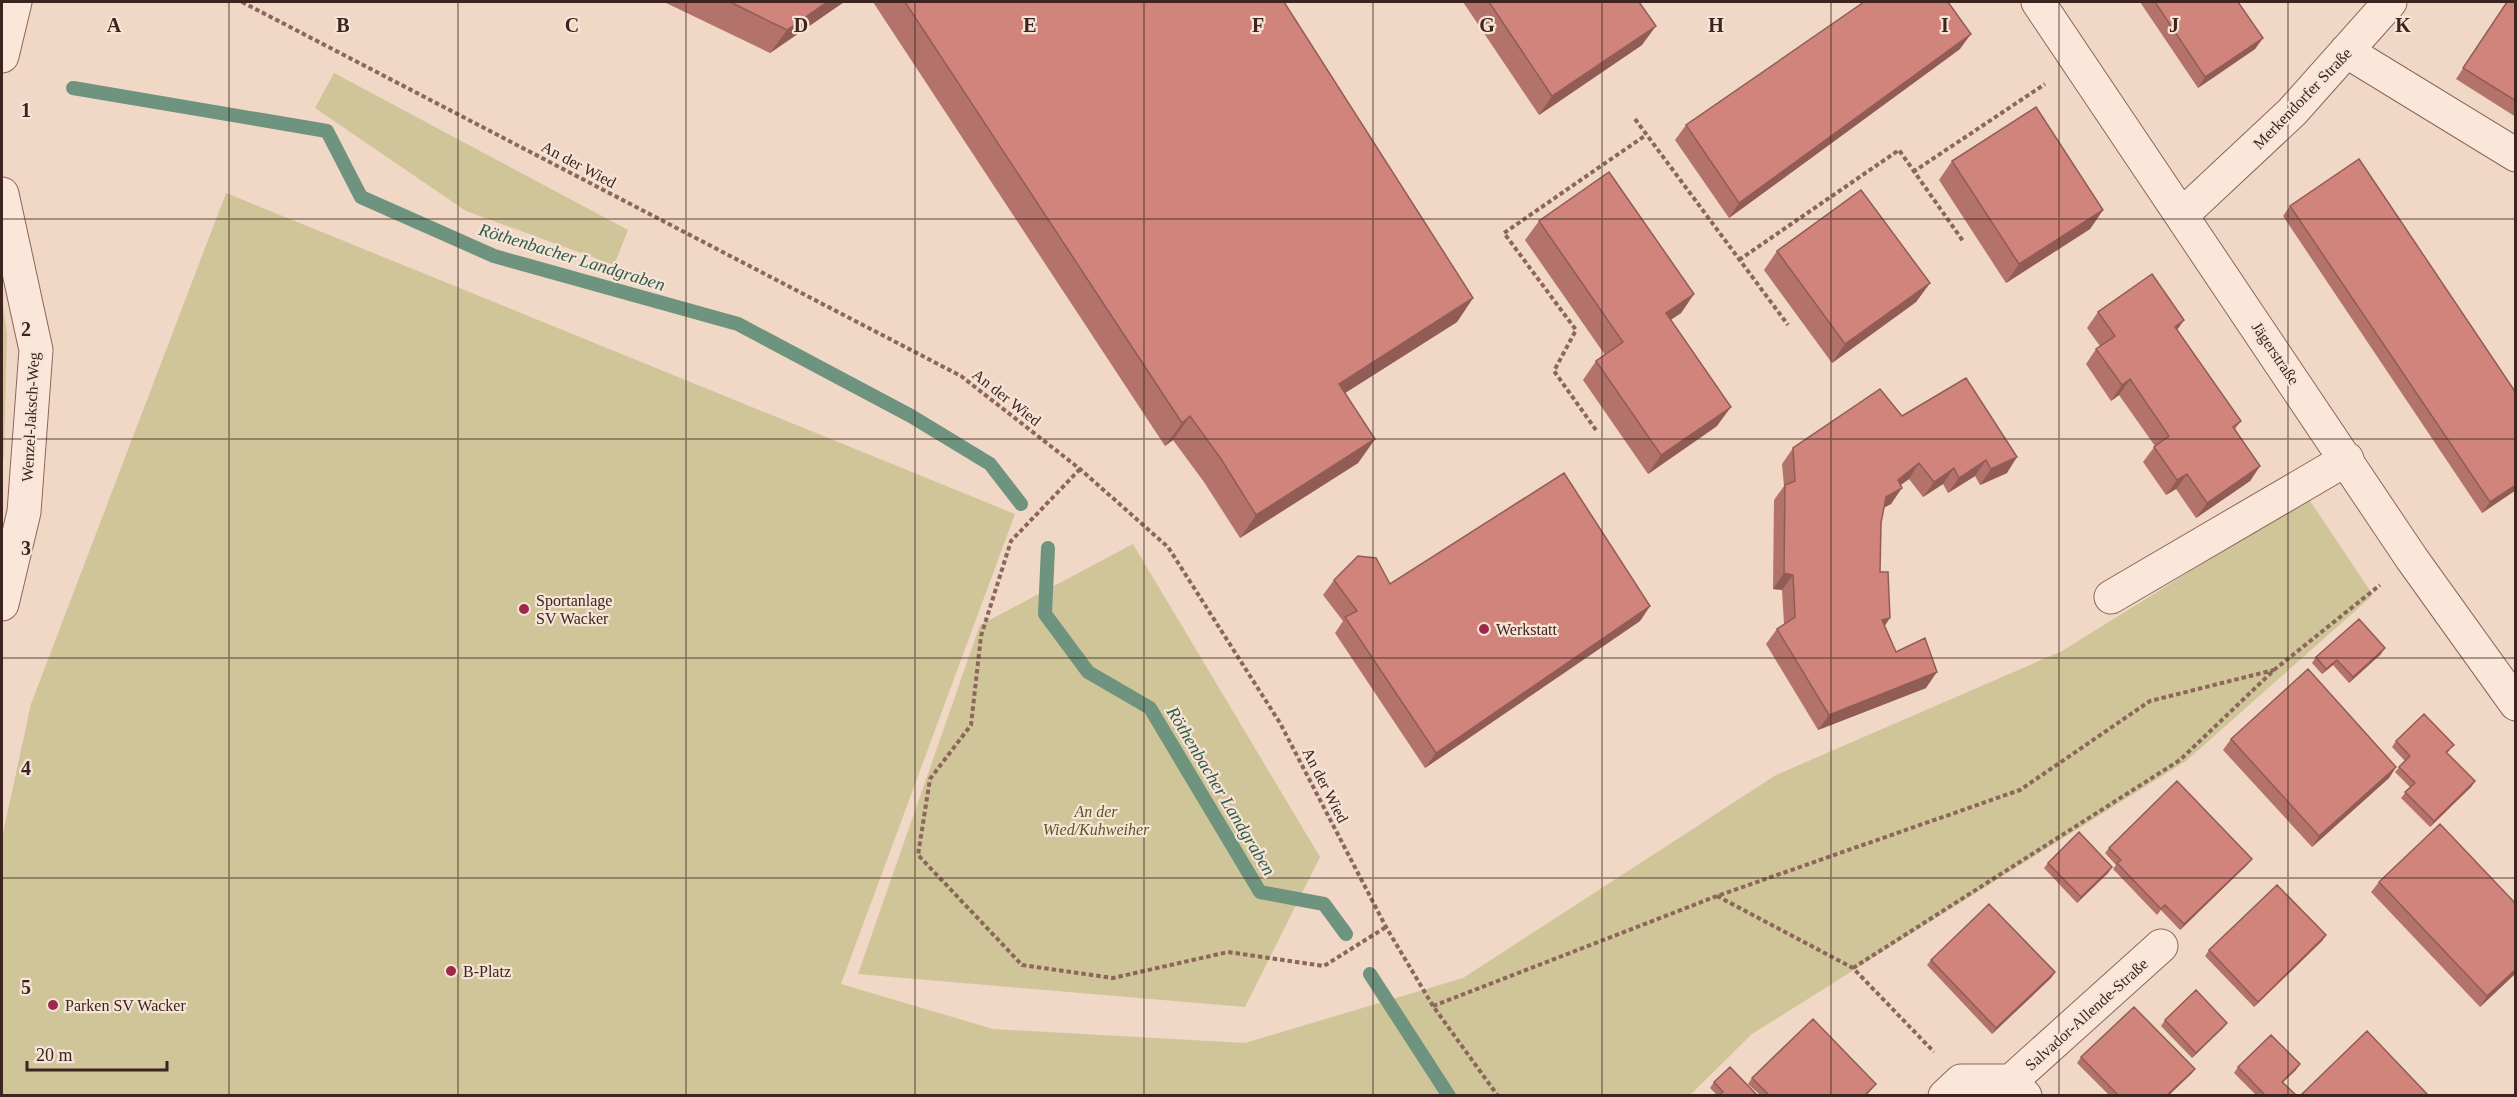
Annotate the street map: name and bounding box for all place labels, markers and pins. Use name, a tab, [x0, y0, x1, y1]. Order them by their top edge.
place label: Sportanlage SV Wacker	[536, 592, 612, 627]
marker: Sportanlage SV Wacker	[517, 602, 531, 616]
place label: Werkstatt	[1496, 621, 1557, 638]
marker: Werkstatt	[1477, 622, 1491, 636]
place label: B-Platz	[463, 963, 511, 980]
marker: B-Platz	[444, 964, 458, 978]
place label: Parken SV Wacker	[65, 997, 186, 1014]
marker: Parken SV Wacker	[46, 998, 60, 1012]

